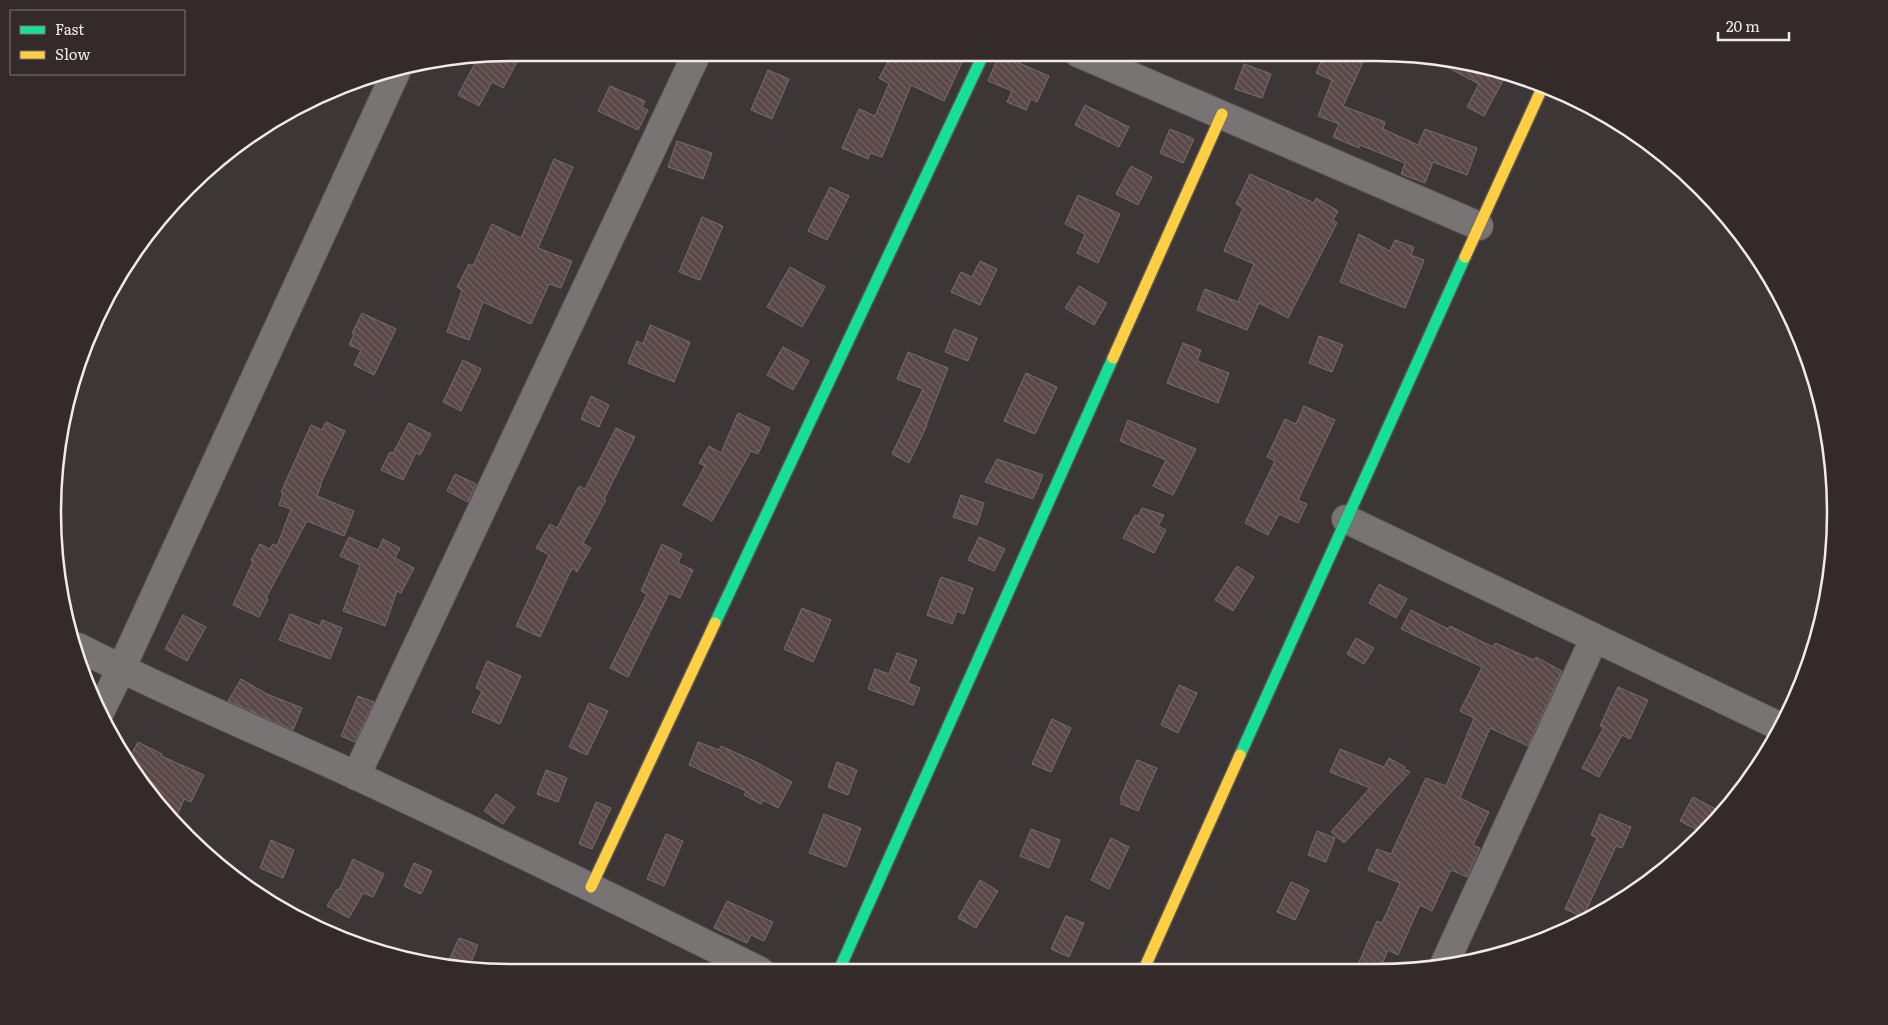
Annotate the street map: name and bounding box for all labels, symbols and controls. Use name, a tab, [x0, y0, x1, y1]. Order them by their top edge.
legend	[10, 10, 185, 75]
scale bar	[1718, 10, 1789, 42]
text: 20 m	[1726, 14, 1760, 37]
text: Fast	[55, 17, 84, 40]
text: Slow	[55, 42, 90, 65]

